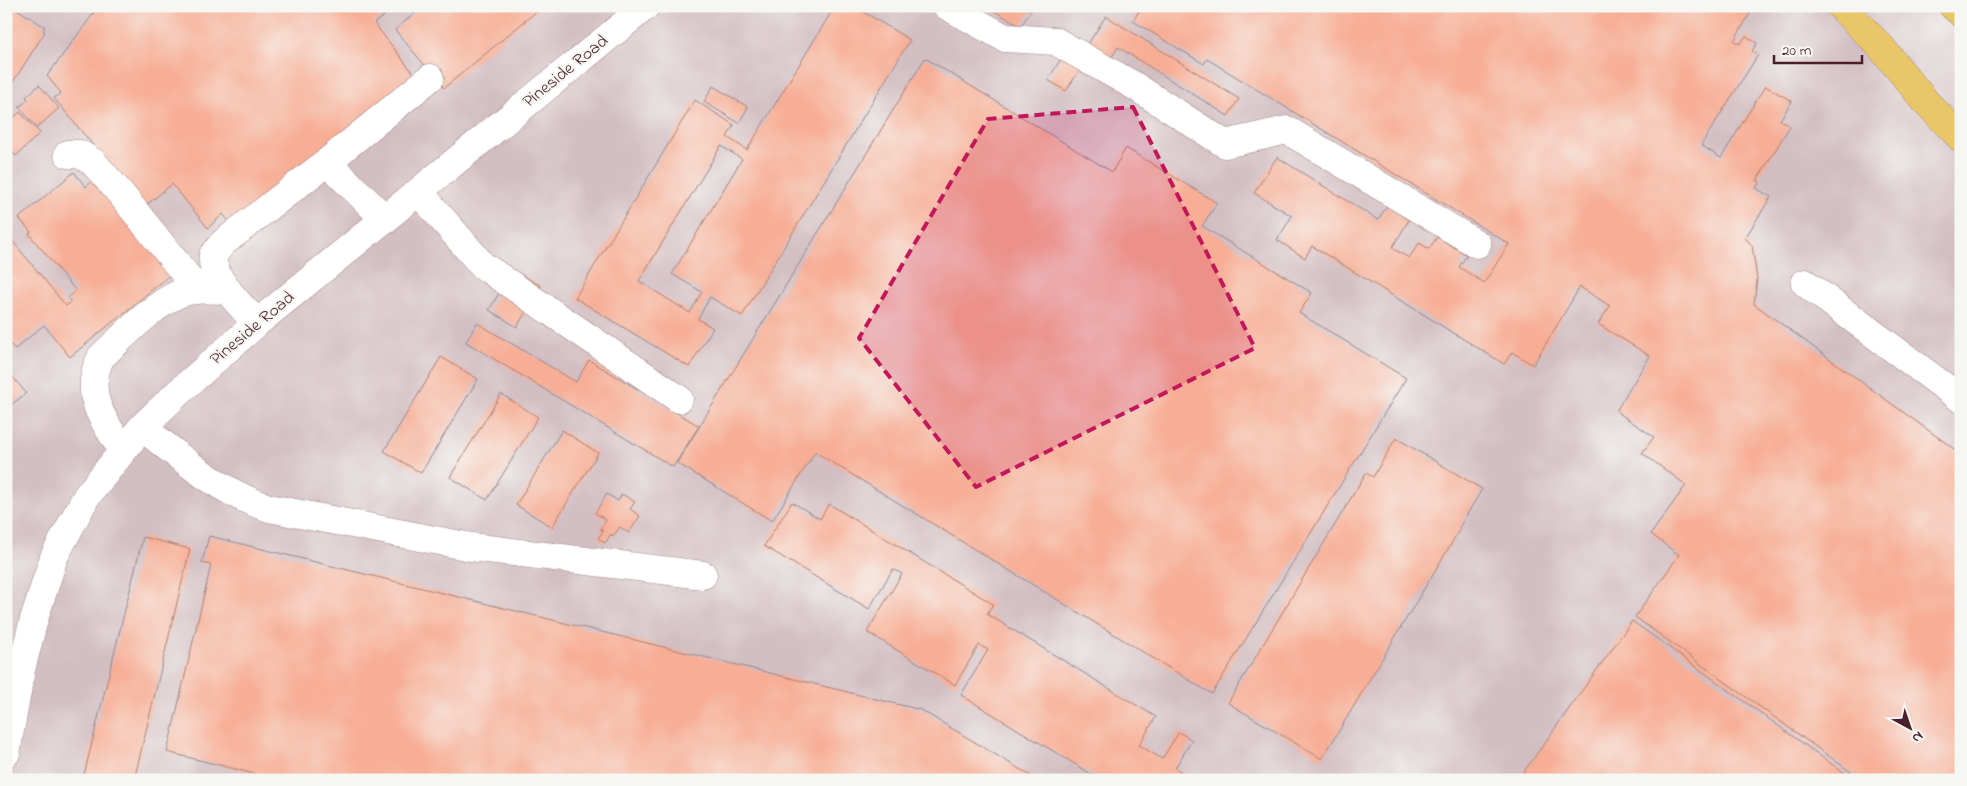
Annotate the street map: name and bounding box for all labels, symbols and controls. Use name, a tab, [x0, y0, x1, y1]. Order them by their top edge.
street label: Pineside Road	[517, 29, 615, 115]
scale bar	[1774, 32, 1862, 64]
text: 20 m	[1782, 40, 1812, 62]
street label: Pineside Road	[205, 286, 301, 372]
north arrow	[1884, 704, 1934, 754]
text: N	[1907, 726, 1928, 748]

